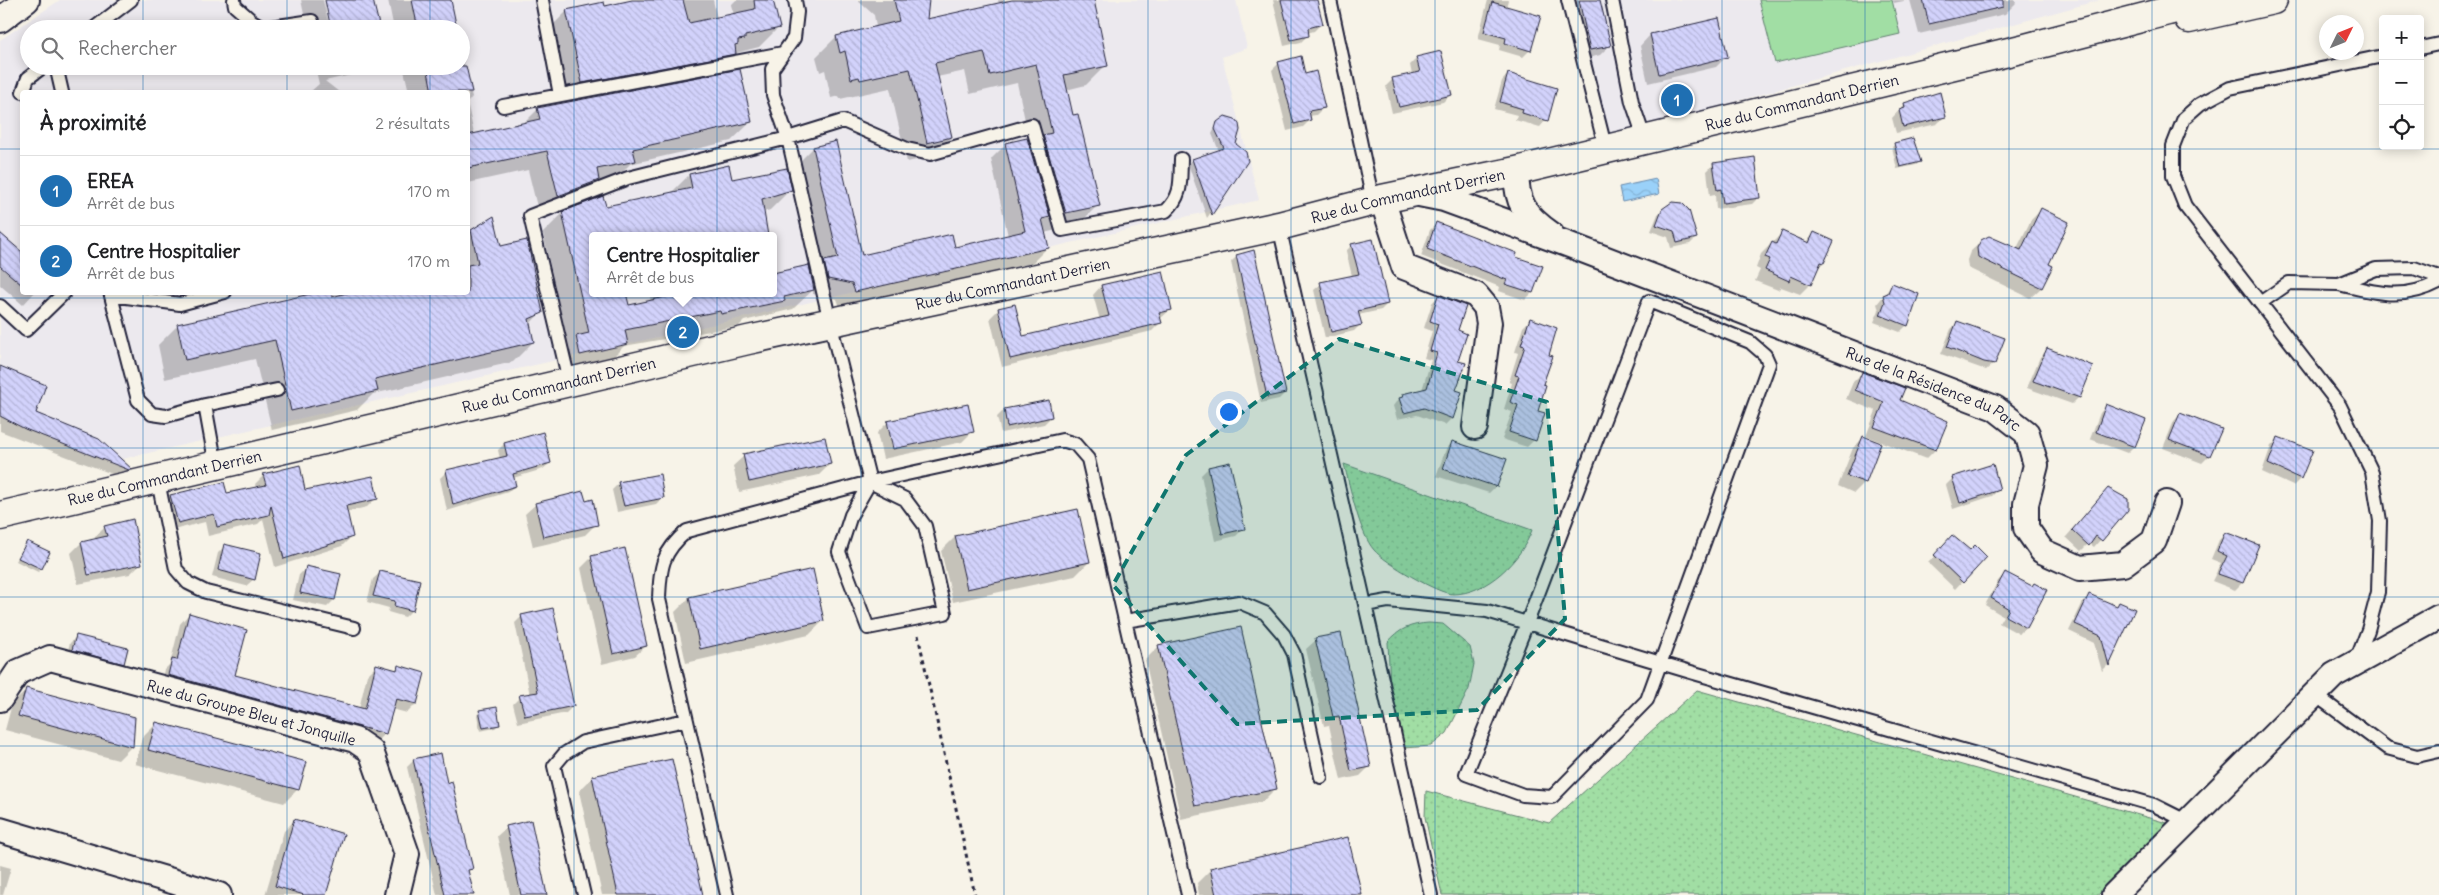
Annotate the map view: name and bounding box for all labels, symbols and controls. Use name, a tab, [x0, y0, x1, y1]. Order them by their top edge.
north arrow	[2319, 15, 2364, 60]
map controls	[2379, 15, 2424, 150]
button: +	[2379, 15, 2424, 60]
search box	[20, 20, 470, 75]
icon: search	[38, 34, 66, 62]
text: Rechercher	[78, 36, 177, 60]
button: −	[2379, 60, 2424, 105]
street label: Rue du Commandant Derrien	[1703, 69, 1901, 134]
pin: 1	[1661, 81, 1693, 119]
button: locate	[2379, 105, 2424, 150]
text: À proximité	[40, 109, 147, 136]
text: 2 résultats	[375, 113, 450, 133]
street label: Rue du Commandant Derrien	[1309, 164, 1507, 227]
text: EREA	[87, 169, 134, 193]
text: 1	[53, 181, 59, 201]
text: 170 m	[407, 181, 450, 201]
text: Arrêt de bus	[87, 193, 175, 213]
popup	[589, 232, 777, 297]
text: Centre Hospitalier	[87, 239, 240, 263]
text: Centre Hospitalier	[606, 243, 760, 267]
text: 2	[52, 251, 60, 271]
text: 170 m	[407, 251, 450, 271]
street label: Rue du Commandant Derrien	[914, 253, 1112, 313]
text: Arrêt de bus	[87, 263, 175, 283]
text: Arrêt de bus	[606, 267, 694, 287]
pin: 2	[667, 313, 699, 351]
street label: Rue de la Résidence du Parc	[1843, 342, 2026, 435]
street label: Rue du Commandant Derrien	[460, 352, 658, 417]
your location	[1216, 399, 1242, 425]
street label: Rue du Commandant Derrien	[66, 445, 264, 509]
street label: Rue du Groupe Bleu et Jonquille	[145, 675, 358, 749]

